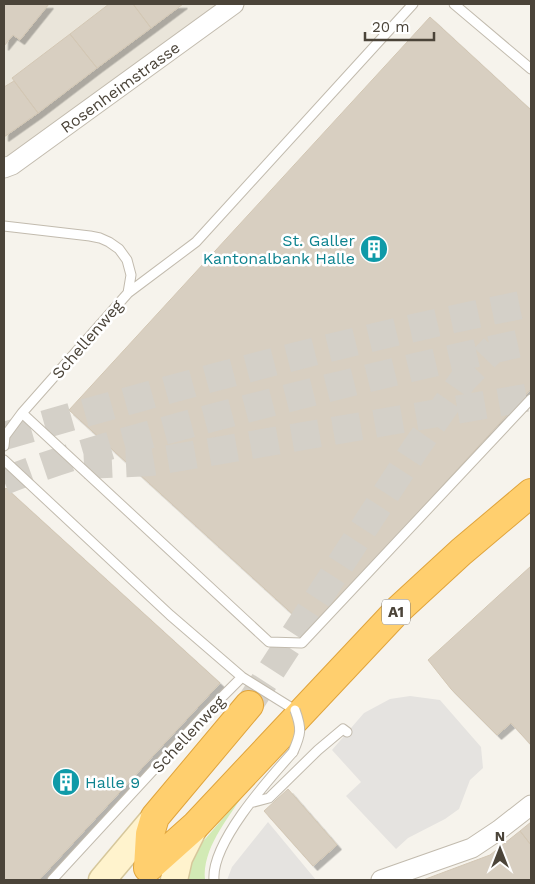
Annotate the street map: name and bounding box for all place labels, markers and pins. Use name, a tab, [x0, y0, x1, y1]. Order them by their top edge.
place label: St. Galler Kantonalbank Halle	[203, 231, 355, 268]
building icon: St. Galler Kantonalbank Halle	[359, 234, 389, 264]
building icon: Halle 9	[51, 767, 81, 797]
place label: Halle 9	[85, 773, 140, 792]

